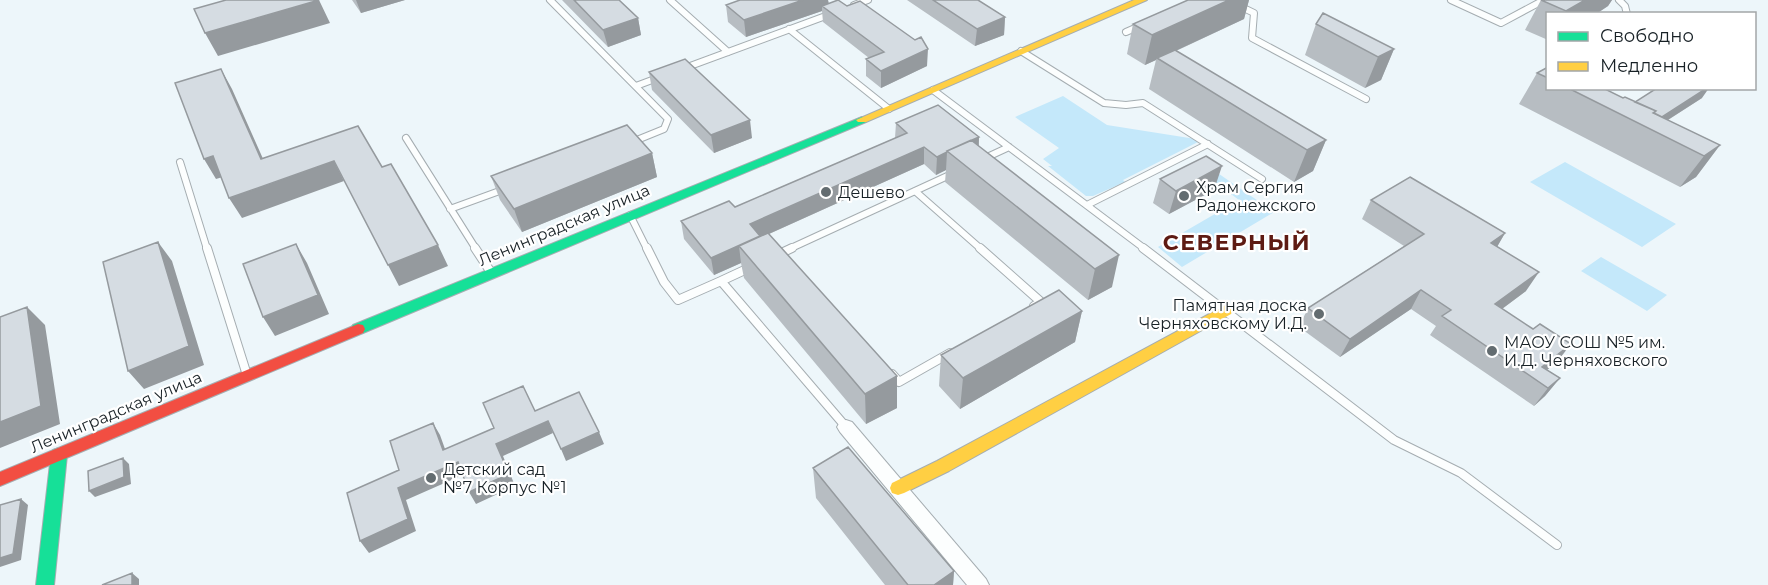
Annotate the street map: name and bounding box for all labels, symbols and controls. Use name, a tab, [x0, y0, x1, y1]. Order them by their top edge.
legend	[1546, 12, 1756, 90]
text: Свободно	[1600, 25, 1694, 47]
text: Медленно	[1600, 55, 1698, 77]
place label: Храм Сергия Радонежского	[1196, 178, 1316, 215]
street label: Ленинградская улица	[475, 180, 653, 270]
place label: Дешево	[838, 183, 905, 202]
marker: Дешево	[819, 185, 833, 199]
marker: Храм Сергия Радонежского	[1177, 189, 1191, 203]
district label: СЕВЕРНЫЙ	[1163, 229, 1311, 256]
place label: Памятная доска Черняховскому И.Д.	[1139, 296, 1307, 333]
marker: Памятная доска Черняховскому И.Д.	[1312, 307, 1326, 321]
place label: МАОУ СОШ №5 им. И.Д. Черняховского	[1504, 333, 1668, 370]
marker: МАОУ СОШ №5 им. И.Д. Черняховского	[1485, 344, 1499, 358]
street label: Ленинградская улица	[27, 367, 205, 457]
place label: Детский сад №7 Корпус №1	[443, 460, 566, 497]
marker: Детский сад №7 Корпус №1	[424, 471, 438, 485]

